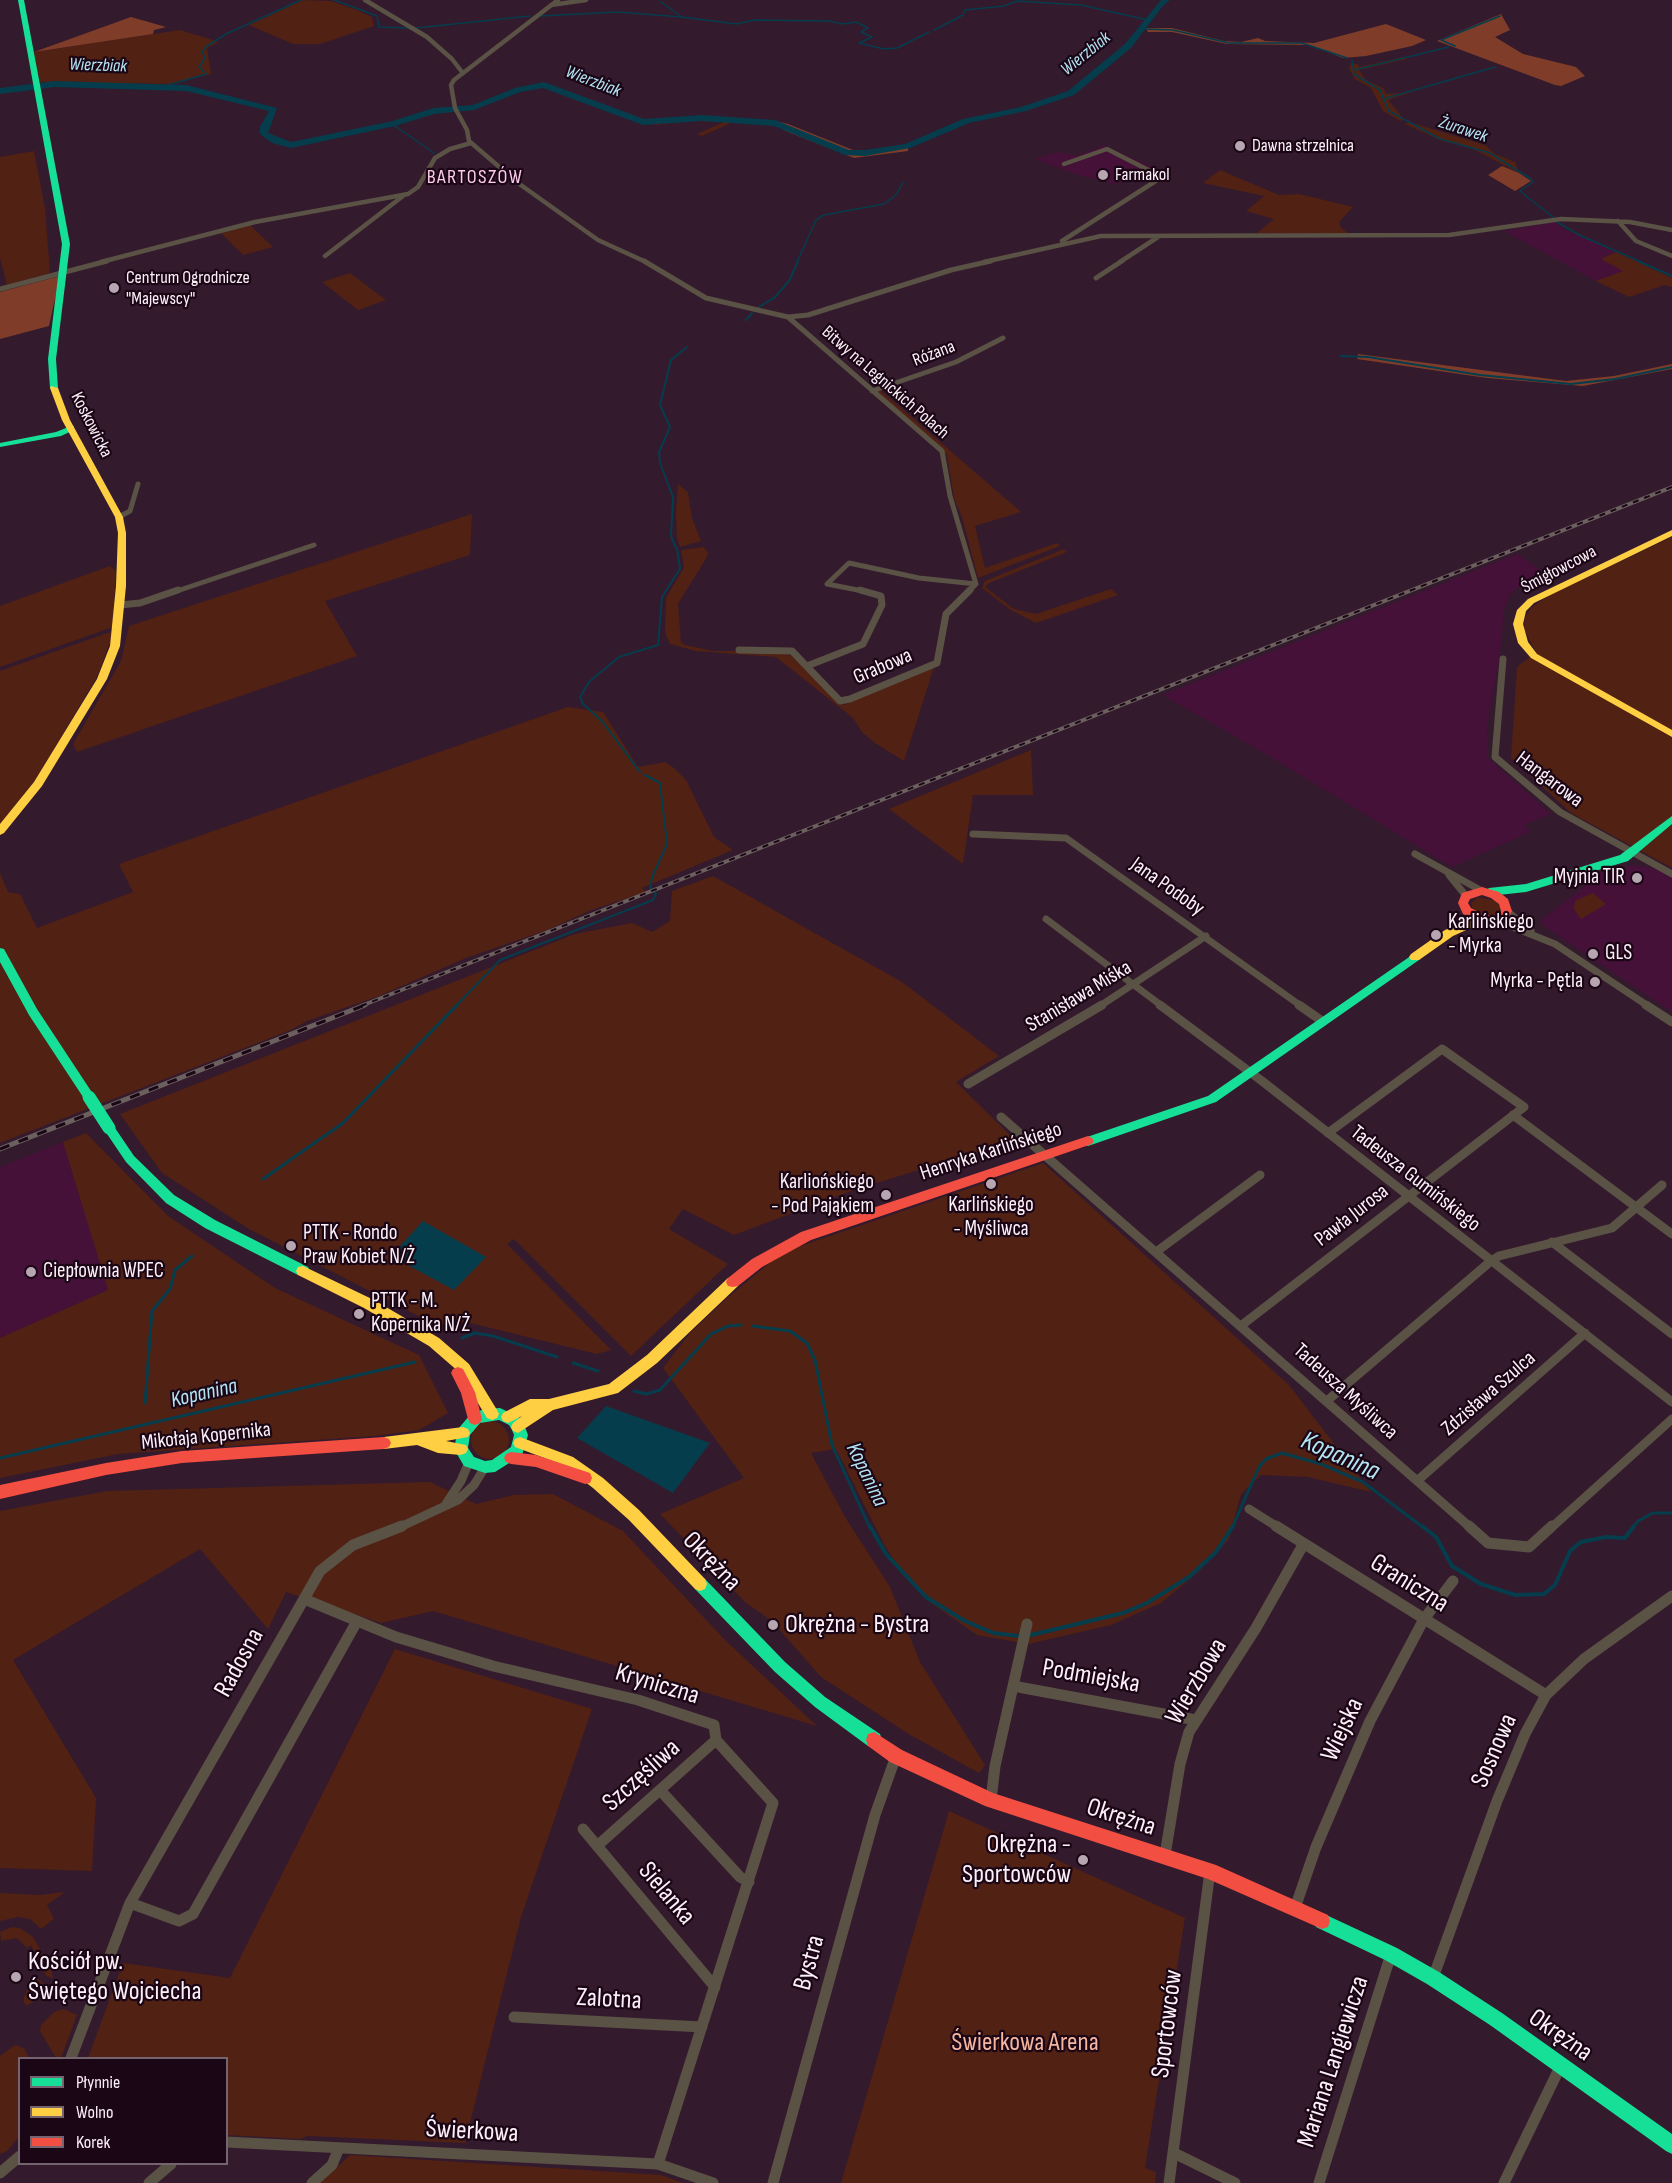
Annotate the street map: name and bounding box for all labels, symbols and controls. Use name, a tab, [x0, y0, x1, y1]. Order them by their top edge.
water label: Wierzbiak	[1057, 27, 1115, 81]
water label: Wierzbiak	[69, 54, 127, 78]
water label: Wierzbiak	[562, 62, 624, 102]
water label: Żurawek	[1436, 112, 1490, 148]
place label: Dawna strzelnica	[1252, 135, 1354, 157]
marker: Dawna strzelnica	[1233, 139, 1247, 153]
place label: Farmakol	[1115, 164, 1169, 186]
district label: BARTOSZÓW	[427, 166, 523, 190]
marker: Farmakol	[1096, 168, 1110, 182]
place label: Centrum Ogrodnicze "Majewscy"	[126, 267, 250, 310]
marker: Centrum Ogrodnicze "Majewscy"	[107, 281, 121, 295]
street label: Bitwy na Legnickich Polach	[817, 322, 953, 444]
street label: Różana	[910, 336, 958, 372]
street label: Koskowicka	[65, 389, 117, 461]
street label: Śmigłowcowa	[1518, 541, 1600, 599]
street label: Grabowa	[850, 643, 916, 691]
street label: Hangarowa	[1510, 747, 1588, 813]
street label: Jana Podoby	[1125, 852, 1209, 922]
place label: Myjnia TIR	[1554, 865, 1625, 891]
marker: Myjnia TIR	[1630, 871, 1644, 885]
place label: Karlińskiego - Myrka	[1448, 910, 1534, 960]
marker: Karlińskiego - Myrka	[1429, 928, 1443, 942]
place label: GLS	[1605, 941, 1632, 967]
marker: GLS	[1586, 947, 1600, 961]
street label: Stanisława Miśka	[1022, 956, 1136, 1038]
place label: Myrka - Pętla	[1490, 969, 1583, 995]
marker: Myrka - Pętla	[1588, 975, 1602, 989]
street label: Henryka Karlińskiego	[917, 1117, 1065, 1187]
street label: Tadeusza Gumińskiego	[1345, 1120, 1485, 1238]
place label: Karliońskiego - Pod Pająkiem	[771, 1170, 874, 1220]
marker: Karlińskiego - Myśliwca	[984, 1177, 998, 1191]
street label: Pawła Jurosa	[1310, 1179, 1394, 1253]
marker: Karliońskiego - Pod Pająkiem	[879, 1188, 893, 1202]
place label: Karlińskiego - Myśliwca	[948, 1193, 1034, 1243]
place label: PTTK - Rondo Praw Kobiet N/Ż	[303, 1221, 415, 1271]
marker: PTTK - Rondo Praw Kobiet N/Ż	[284, 1239, 298, 1253]
place label: Ciepłownia WPEC	[43, 1259, 164, 1285]
marker: Ciepłownia WPEC	[24, 1265, 38, 1279]
place label: PTTK - M. Kopernika N/Ż	[371, 1289, 470, 1339]
marker: PTTK - M. Kopernika N/Ż	[352, 1307, 366, 1321]
street label: Tadeusza Myśliwca	[1288, 1339, 1402, 1445]
street label: Zdzisława Szulca	[1437, 1346, 1541, 1442]
water label: Kopanina	[168, 1374, 240, 1414]
street label: Mikołaja Kopernika	[140, 1418, 272, 1456]
water label: Kopanina	[1296, 1425, 1384, 1489]
water label: Kopanina	[839, 1439, 893, 1511]
street label: Okrężna	[675, 1526, 747, 1598]
street label: Graniczna	[1364, 1548, 1454, 1620]
place label: Okrężna - Bystra	[785, 1609, 929, 1641]
marker: Okrężna - Bystra	[766, 1618, 780, 1632]
street label: Radosna	[208, 1623, 272, 1703]
street label: Wierzbowa	[1159, 1633, 1235, 1731]
street label: Podmiejska	[1040, 1653, 1142, 1701]
street label: Kryniczna	[611, 1658, 703, 1712]
street label: Wiejska	[1315, 1693, 1371, 1767]
street label: Sosnowa	[1465, 1709, 1525, 1793]
street label: Szczęśliwa	[597, 1733, 687, 1819]
street label: Okrężna	[1083, 1792, 1159, 1844]
place label: Okrężna - Sportowców	[962, 1829, 1071, 1890]
marker: Okrężna - Sportowców	[1076, 1853, 1090, 1867]
street label: Sielanka	[631, 1856, 701, 1932]
street label: Bystra	[788, 1932, 832, 1994]
place label: Kościół pw. Świętego Wojciecha	[28, 1946, 201, 2008]
street label: Sportowców	[1146, 1968, 1190, 2080]
marker: Kościół pw. Świętego Wojciecha	[9, 1970, 23, 1984]
street label: Mariana Langiewicza	[1292, 1972, 1376, 2152]
street label: Zalotna	[576, 1983, 642, 2017]
street label: Okrężna	[1522, 2003, 1598, 2069]
park label: Świerkowa Arena	[951, 2027, 1099, 2059]
legend	[18, 2057, 228, 2165]
text: Płynnie	[76, 2072, 120, 2093]
text: Wolno	[76, 2102, 113, 2123]
street label: Świerkowa	[425, 2114, 519, 2150]
text: Korek	[76, 2132, 110, 2153]

